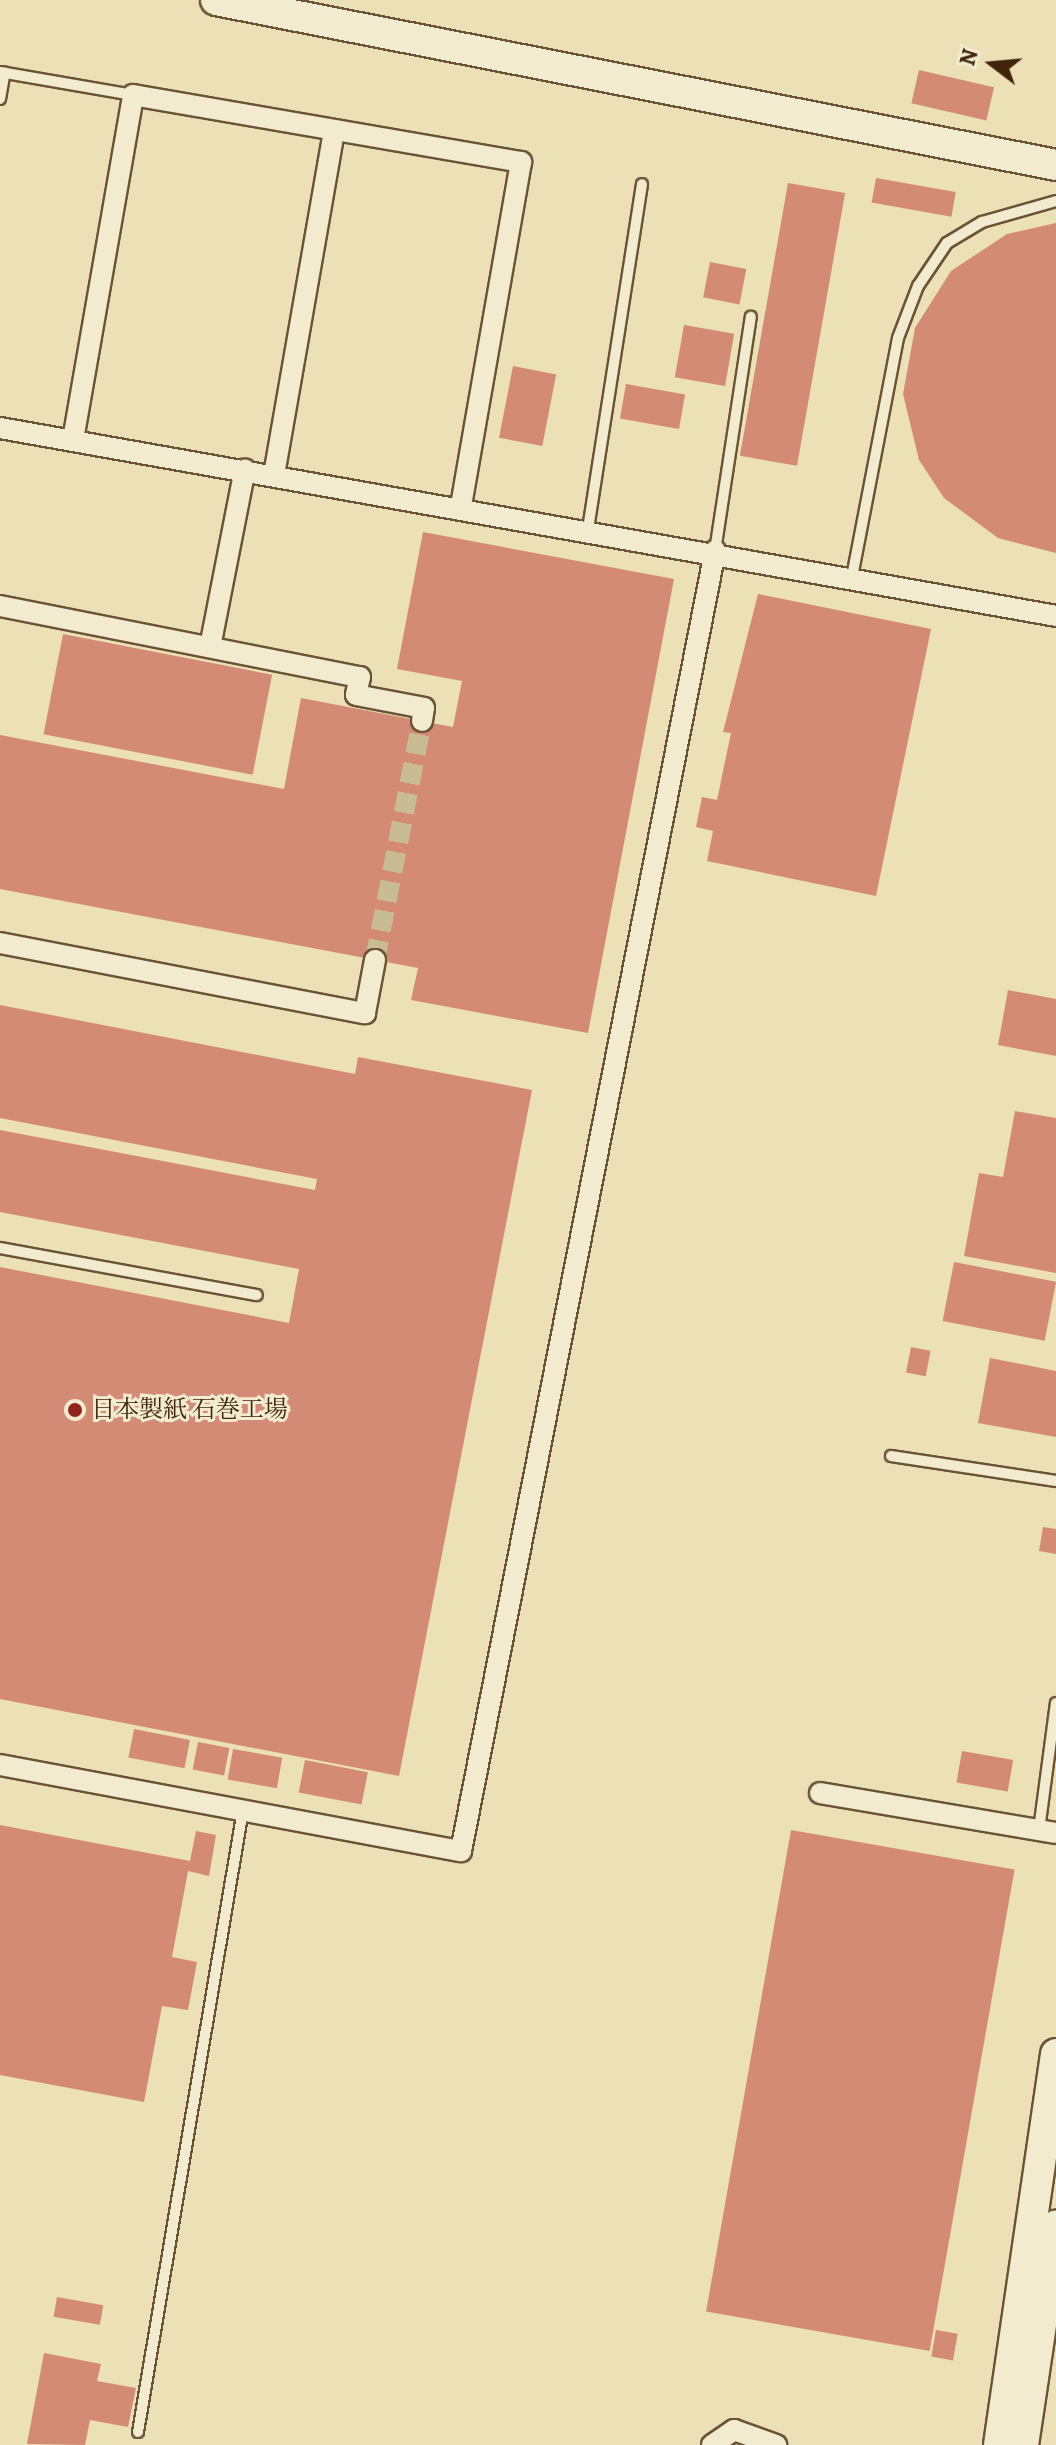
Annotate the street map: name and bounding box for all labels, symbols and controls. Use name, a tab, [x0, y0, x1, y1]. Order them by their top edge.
north arrow	[952, 24, 1032, 104]
text: N	[952, 46, 986, 69]
place label: 日本製紙 石巻工場	[91, 1396, 288, 1424]
marker: 日本製紙 石巻工場	[66, 1401, 84, 1419]

